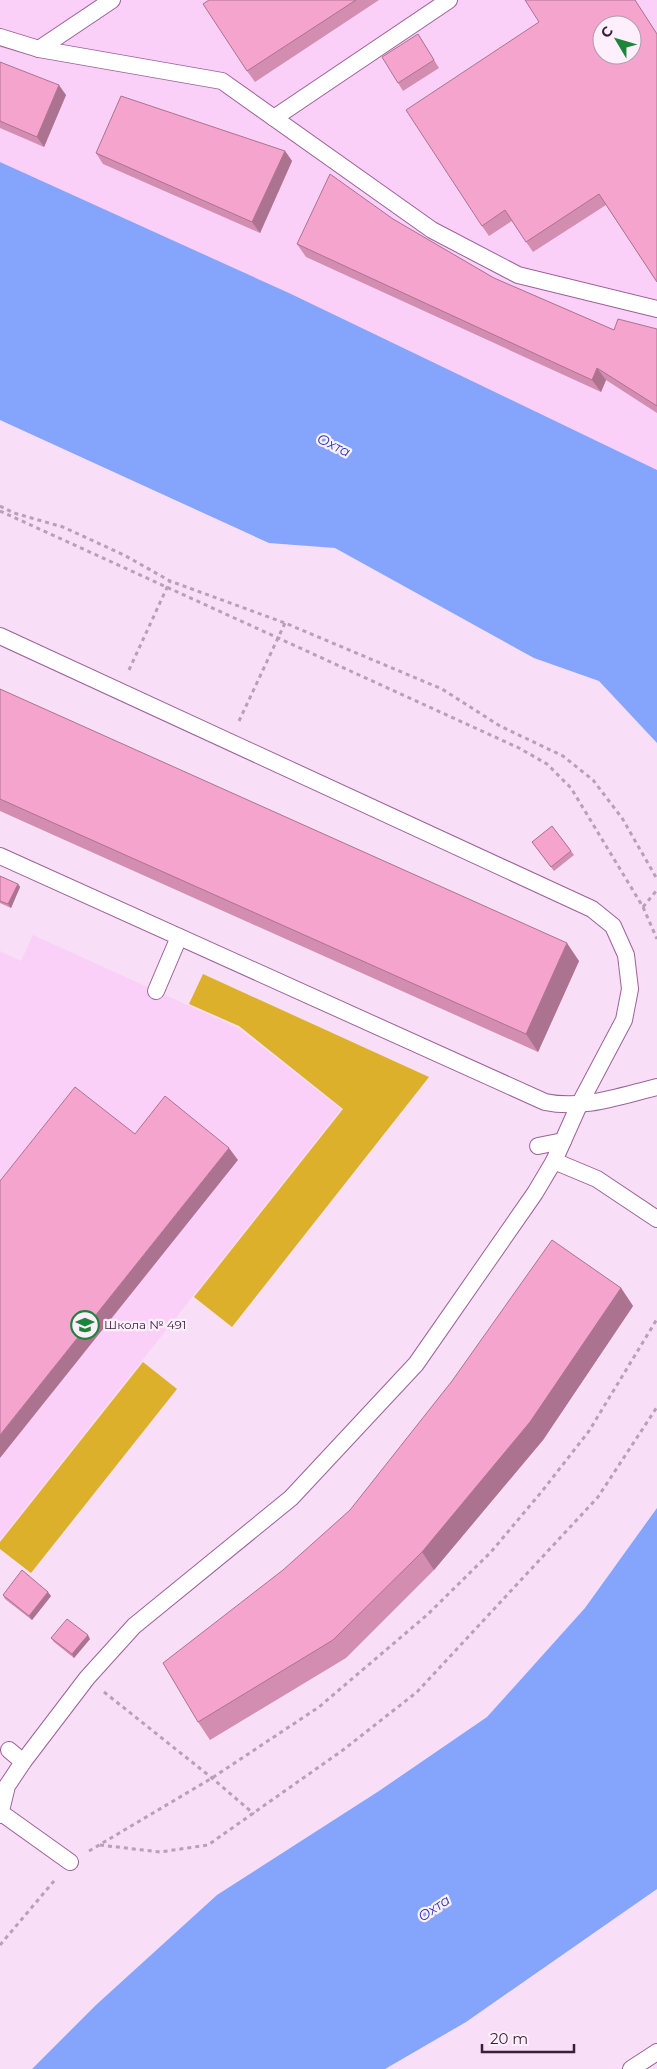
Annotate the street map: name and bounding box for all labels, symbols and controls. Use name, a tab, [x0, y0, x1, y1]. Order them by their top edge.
north arrow	[592, 15, 642, 65]
text: С	[597, 22, 617, 42]
water label: Охта	[314, 429, 354, 461]
school or university icon: Школа № 491	[70, 1310, 100, 1340]
place label: Школа № 491	[104, 1317, 186, 1332]
water label: Охта	[414, 1891, 454, 1925]
scale bar	[482, 2022, 574, 2054]
text: 20 m	[490, 2029, 528, 2048]

